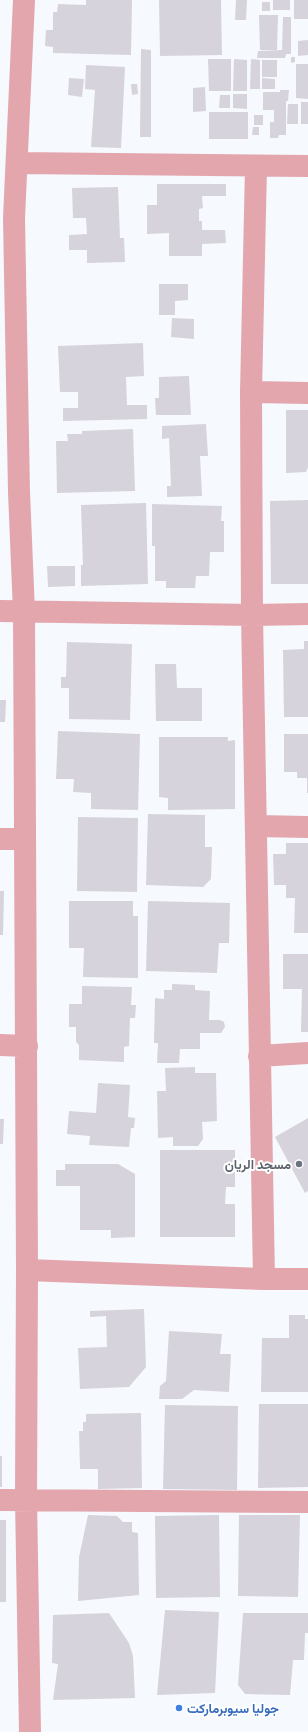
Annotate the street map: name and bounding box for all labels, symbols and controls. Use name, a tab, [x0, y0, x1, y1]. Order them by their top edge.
place label: مسجد الريان	[225, 1157, 291, 1173]
marker: مسجد الريان	[294, 1159, 304, 1169]
place label: جوليا سيوبرماركت	[187, 1701, 279, 1717]
marker: جوليا سيوبرماركت	[174, 1703, 184, 1713]

